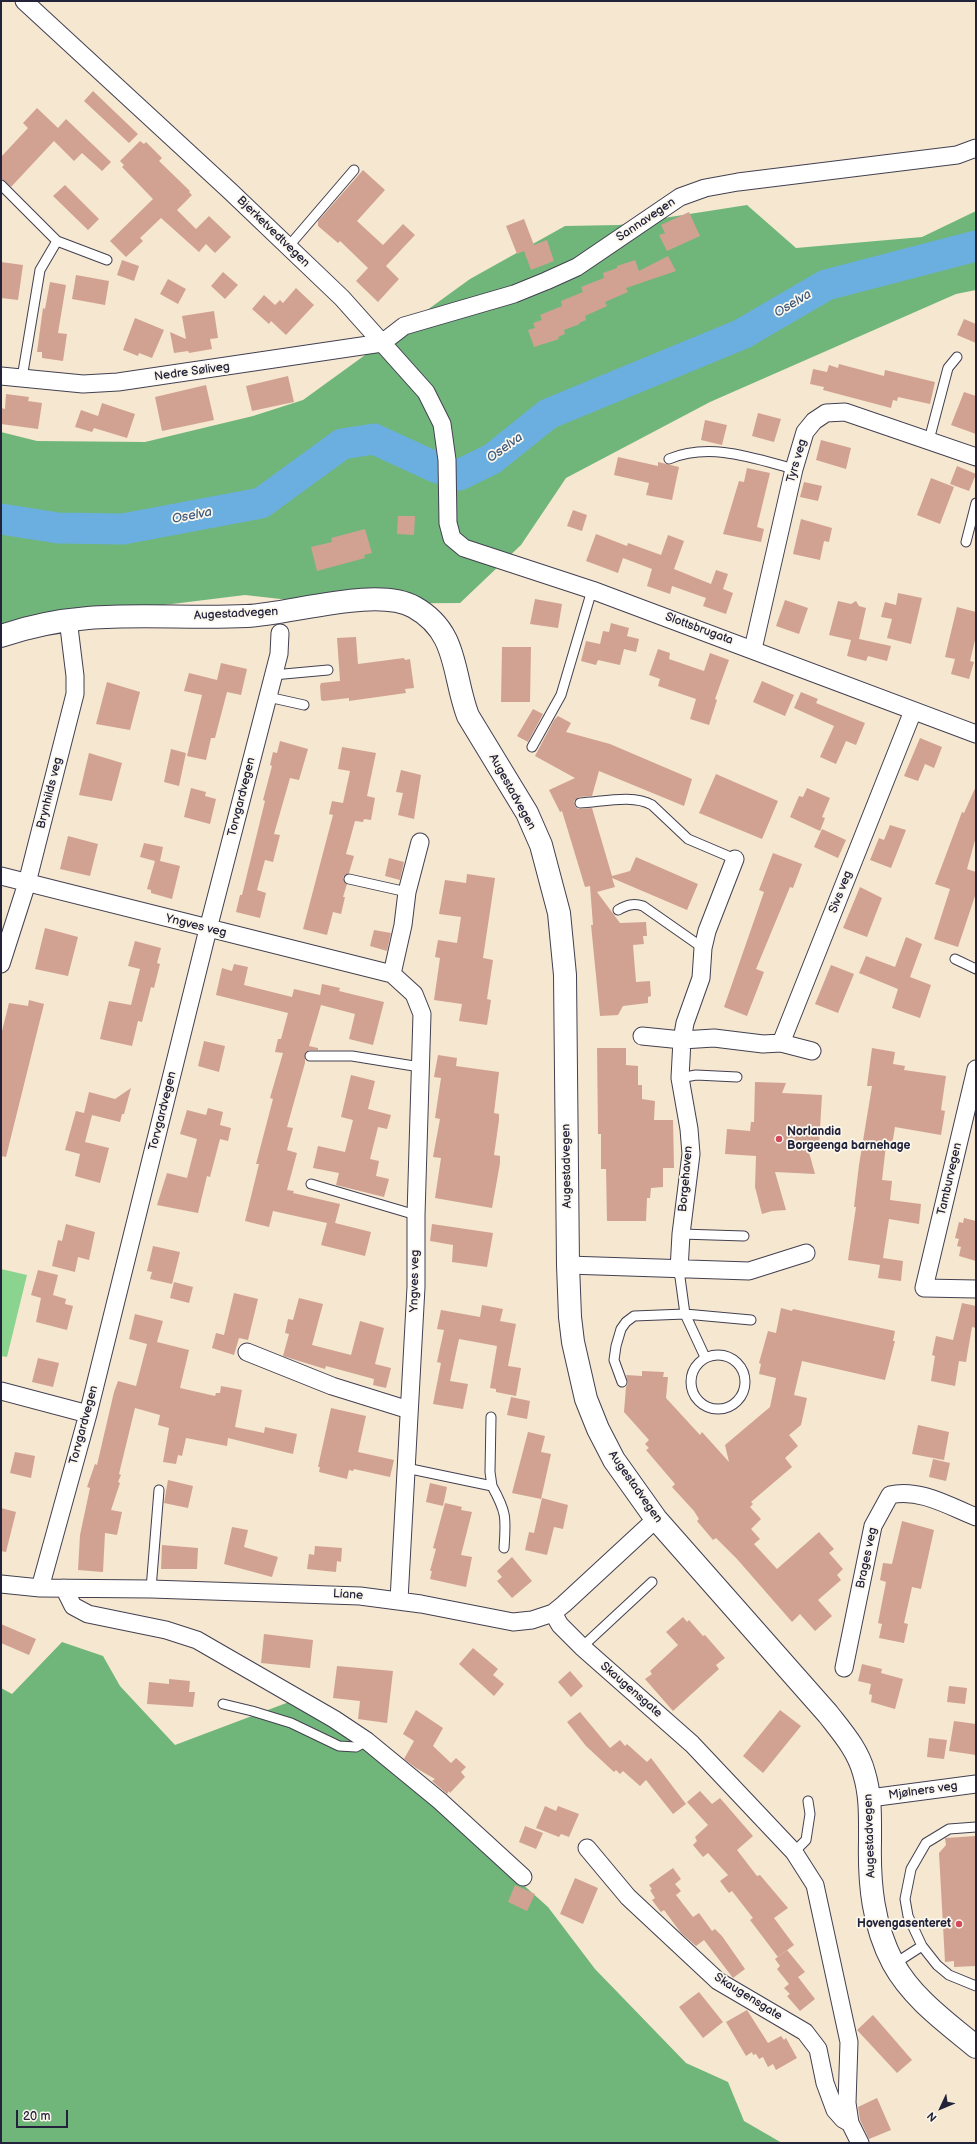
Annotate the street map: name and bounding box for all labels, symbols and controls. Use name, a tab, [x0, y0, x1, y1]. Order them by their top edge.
street label: Bjerketvedtvegen	[234, 194, 312, 270]
street label: Sannavegen	[614, 195, 678, 245]
water label: Oselva	[772, 287, 814, 321]
street label: Nedre Søliveg	[153, 360, 231, 384]
water label: Oselva	[484, 430, 526, 466]
street label: Tyrs veg	[784, 437, 810, 485]
water label: Oselva	[171, 504, 213, 528]
street label: Augestadvegen	[193, 605, 279, 623]
street label: Slottsbrugata	[663, 610, 735, 648]
street label: Augestadvegen	[485, 752, 539, 832]
street label: Brynhilds veg	[34, 756, 66, 830]
street label: Torvgardvegen	[225, 756, 259, 838]
street label: Sivs veg	[826, 869, 856, 915]
street label: Yngves veg	[164, 911, 228, 941]
street label: Torvgardvegen	[146, 1070, 180, 1152]
street label: Augestadvegen	[559, 1124, 575, 1208]
place label: Norlandia Borgeenga barnehage	[787, 1125, 911, 1153]
marker: Norlandia Borgeenga barnehage	[774, 1134, 784, 1144]
street label: Tamburvegen	[935, 1141, 965, 1217]
street label: Borgehaven	[676, 1145, 696, 1213]
street label: Yngves veg	[407, 1250, 423, 1312]
street label: Torvgardvegen	[67, 1384, 101, 1466]
street label: Augestadvegen	[605, 1448, 665, 1526]
street label: Brages veg	[854, 1526, 880, 1590]
street label: Liane	[332, 1587, 364, 1603]
street label: Skaugensgate	[597, 1659, 665, 1721]
street label: Mjølners veg	[887, 1779, 959, 1803]
street label: Augestadvegen	[861, 1794, 879, 1878]
place label: Hovengasenteret	[857, 1917, 951, 1931]
marker: Hovengasenteret	[954, 1919, 964, 1929]
street label: Skaugensgate	[711, 1970, 785, 2024]
north arrow	[921, 2088, 961, 2128]
scale bar	[18, 2102, 70, 2128]
text: 20 m	[23, 2109, 50, 2124]
text: N	[924, 2109, 940, 2124]

